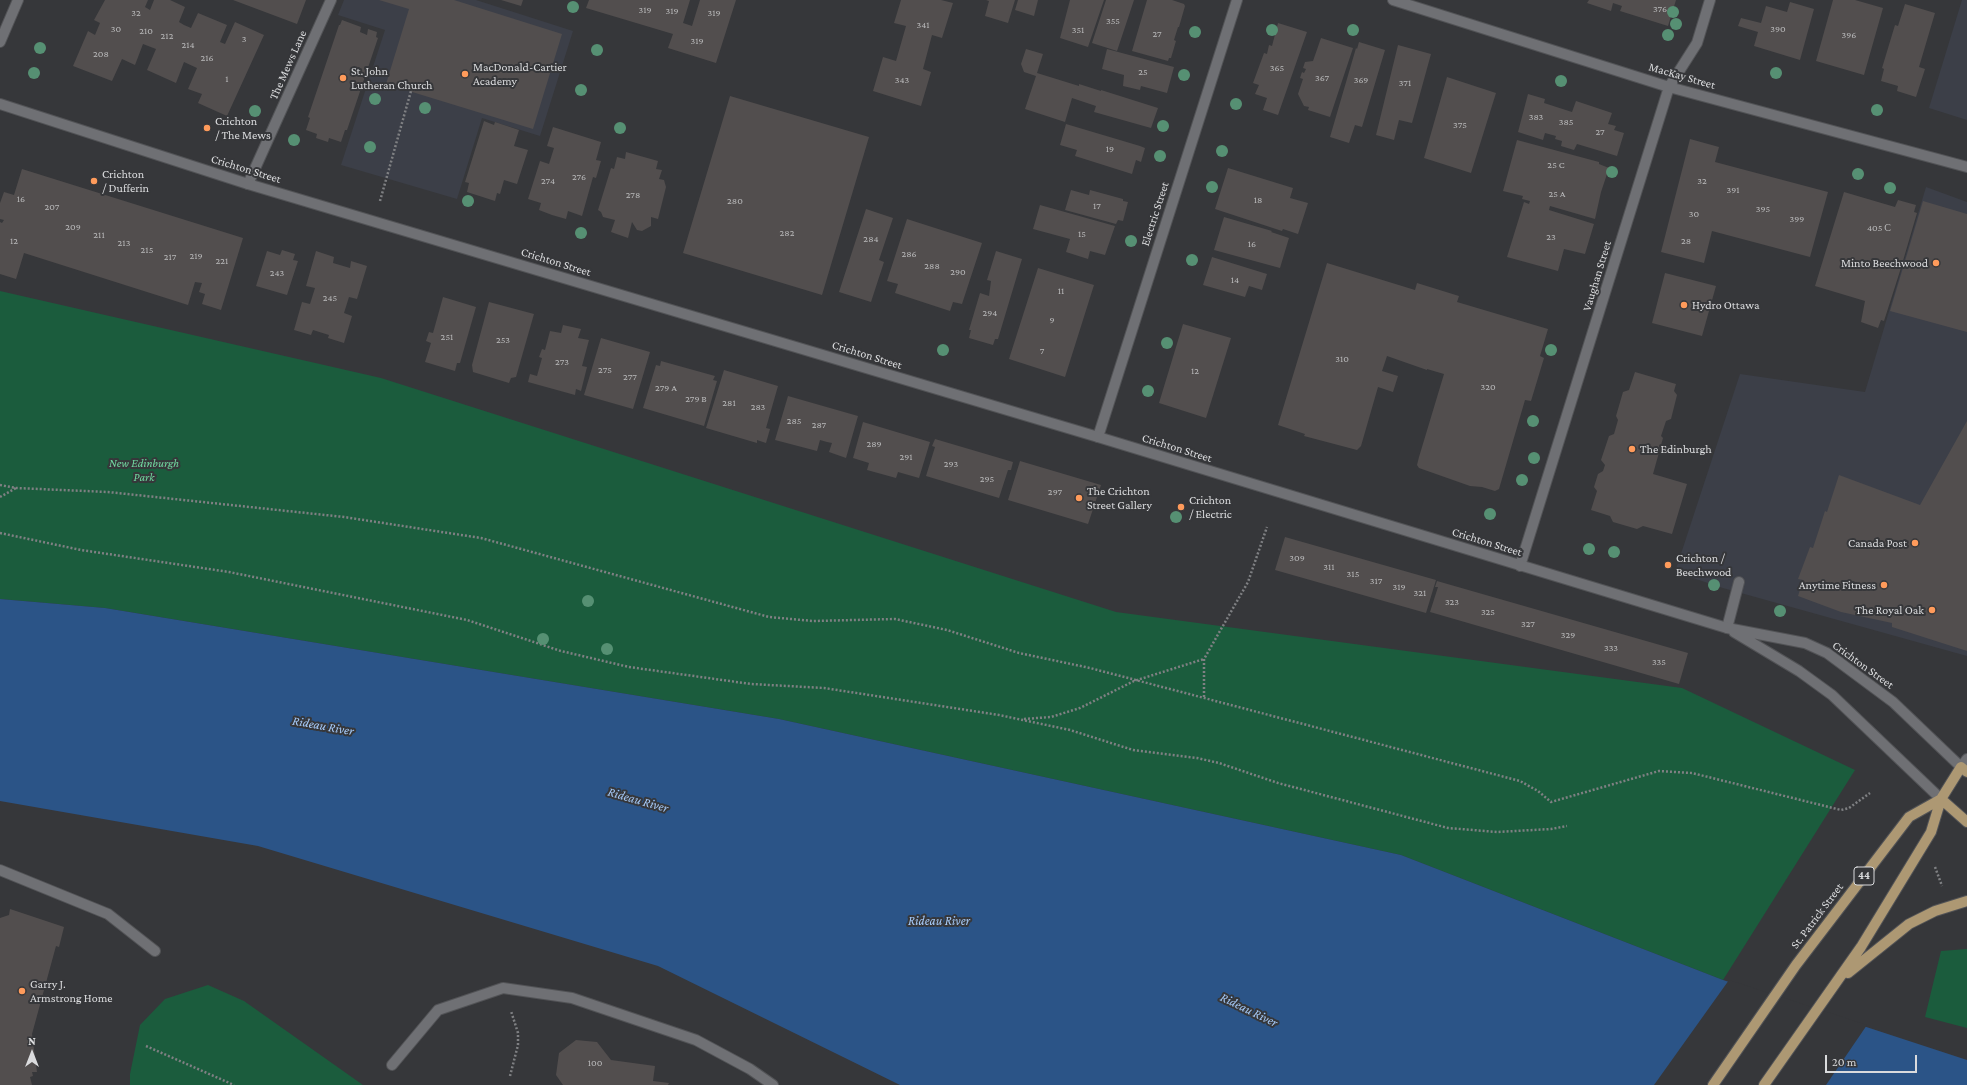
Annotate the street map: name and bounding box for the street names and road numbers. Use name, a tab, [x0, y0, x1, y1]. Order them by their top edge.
street label: The Mews Lane	[266, 28, 310, 102]
street label: MacKay Street	[1647, 60, 1717, 92]
street label: Crichton Street	[209, 152, 283, 186]
street label: Electric Street	[1138, 180, 1172, 248]
street label: Vaughan Street	[1579, 239, 1615, 313]
street label: Crichton Street	[519, 245, 593, 279]
street label: Crichton Street	[830, 338, 904, 372]
street label: Crichton Street	[1140, 431, 1214, 465]
street label: Crichton Street	[1450, 525, 1524, 559]
street label: Crichton Street	[1829, 638, 1897, 692]
road number: 44	[1854, 867, 1874, 885]
street label: St. Patrick Street	[1788, 880, 1846, 952]

